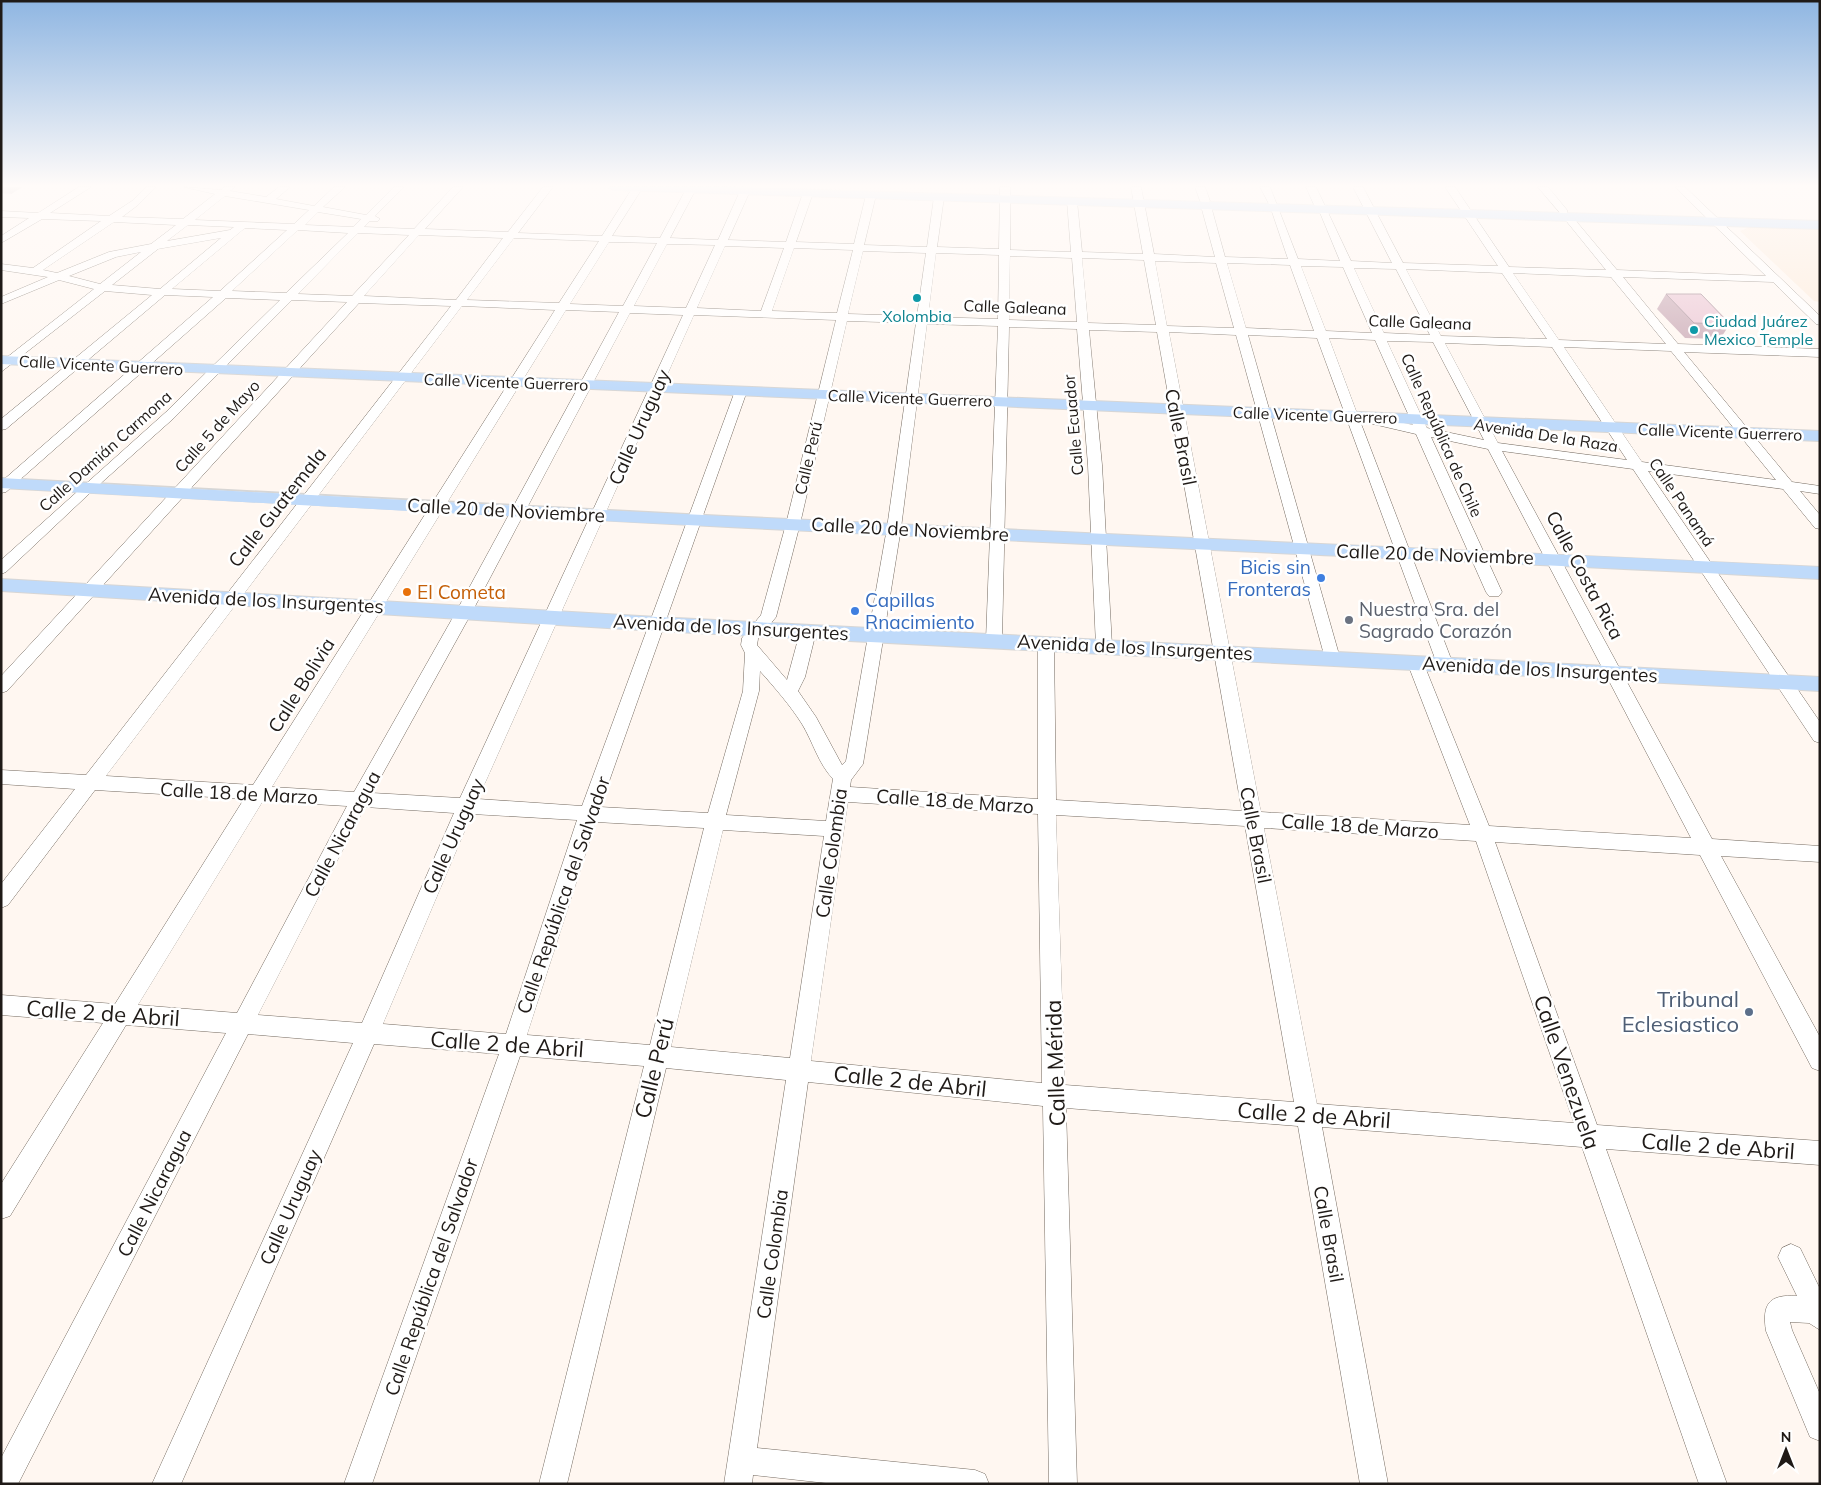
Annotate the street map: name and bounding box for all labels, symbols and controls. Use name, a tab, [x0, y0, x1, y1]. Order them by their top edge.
marker: Xolombia	[911, 292, 923, 304]
street label: Calle Galeana	[963, 295, 1067, 319]
place label: Xolombia	[882, 306, 952, 326]
street label: Calle Galeana	[1368, 310, 1472, 334]
place label: Ciudad Juárez Mexico Temple	[1704, 311, 1813, 349]
marker: Ciudad Juárez Mexico Temple	[1688, 324, 1700, 336]
street label: Calle República de Chile	[1397, 350, 1487, 520]
street label: Calle Vicente Guerrero	[18, 351, 184, 379]
street label: Calle Uruguay	[603, 365, 675, 489]
street label: Calle Vicente Guerrero	[423, 369, 589, 395]
street label: Calle Ecuador	[1059, 373, 1087, 476]
street label: Calle 5 de Mayo	[170, 376, 264, 476]
street label: Calle Vicente Guerrero	[827, 385, 993, 411]
street label: Calle Damián Carmona	[35, 386, 175, 516]
street label: Calle Brasil	[1160, 387, 1202, 487]
street label: Calle Vicente Guerrero	[1232, 402, 1398, 428]
street label: Avenida De la Raza	[1472, 414, 1620, 456]
street label: Calle Perú	[790, 419, 826, 497]
street label: Calle Vicente Guerrero	[1637, 419, 1803, 445]
street label: Calle Guatemala	[223, 442, 331, 572]
street label: Calle Panamá	[1645, 454, 1719, 550]
street label: Calle 20 de Noviembre	[407, 493, 605, 527]
street label: Calle Costa Rica	[1541, 507, 1629, 643]
street label: Calle 20 de Noviembre	[811, 512, 1009, 546]
street label: Calle 20 de Noviembre	[1336, 539, 1534, 569]
place label: Bicis sin Fronteras	[1227, 555, 1311, 601]
marker: Bicis sin Fronteras	[1315, 572, 1327, 584]
place label: El Cometa	[417, 580, 506, 604]
street label: Avenida de los Insurgentes	[147, 582, 385, 618]
marker: El Cometa	[401, 586, 413, 598]
place label: Capillas Rnacimiento	[865, 588, 975, 634]
place label: Nuestra Sra. del Sagrado Corazón	[1359, 597, 1512, 643]
marker: Capillas Rnacimiento	[849, 605, 861, 617]
street label: Avenida de los Insurgentes	[612, 609, 850, 645]
marker: Nuestra Sra. del Sagrado Corazón	[1343, 614, 1355, 626]
street label: Avenida de los Insurgentes	[1016, 629, 1254, 665]
street label: Calle Bolivia	[262, 633, 340, 737]
street label: Avenida de los Insurgentes	[1421, 651, 1659, 687]
street label: Calle Nicaragua	[299, 767, 385, 901]
street label: Calle República del Salvador	[511, 773, 615, 1017]
street label: Calle Uruguay	[417, 774, 489, 898]
street label: Calle 18 de Marzo	[159, 777, 319, 809]
street label: Calle 18 de Marzo	[875, 784, 1035, 818]
street label: Calle Brasil	[1235, 785, 1277, 885]
street label: Calle Colombia	[810, 786, 852, 920]
street label: Calle 18 de Marzo	[1280, 809, 1440, 843]
place label: Tribunal Eclesiastico	[1622, 985, 1739, 1038]
street label: Calle Venezuela	[1527, 991, 1607, 1153]
street label: Calle 2 de Abril	[25, 994, 181, 1032]
street label: Calle Mérida	[1039, 999, 1071, 1127]
marker: Tribunal Eclesiastico	[1743, 1006, 1755, 1018]
street label: Calle Perú	[628, 1015, 680, 1121]
street label: Calle 2 de Abril	[429, 1025, 585, 1063]
street label: Calle 2 de Abril	[832, 1059, 988, 1103]
street label: Calle 2 de Abril	[1236, 1096, 1392, 1134]
street label: Calle Nicaragua	[112, 1125, 196, 1261]
street label: Calle 2 de Abril	[1640, 1127, 1796, 1165]
street label: Calle Uruguay	[254, 1145, 326, 1269]
street label: Calle República del Salvador	[379, 1155, 483, 1399]
street label: Calle Brasil	[1309, 1184, 1349, 1284]
street label: Calle Colombia	[751, 1187, 793, 1321]
north arrow	[1761, 1425, 1811, 1475]
text: N	[1781, 1428, 1791, 1446]

